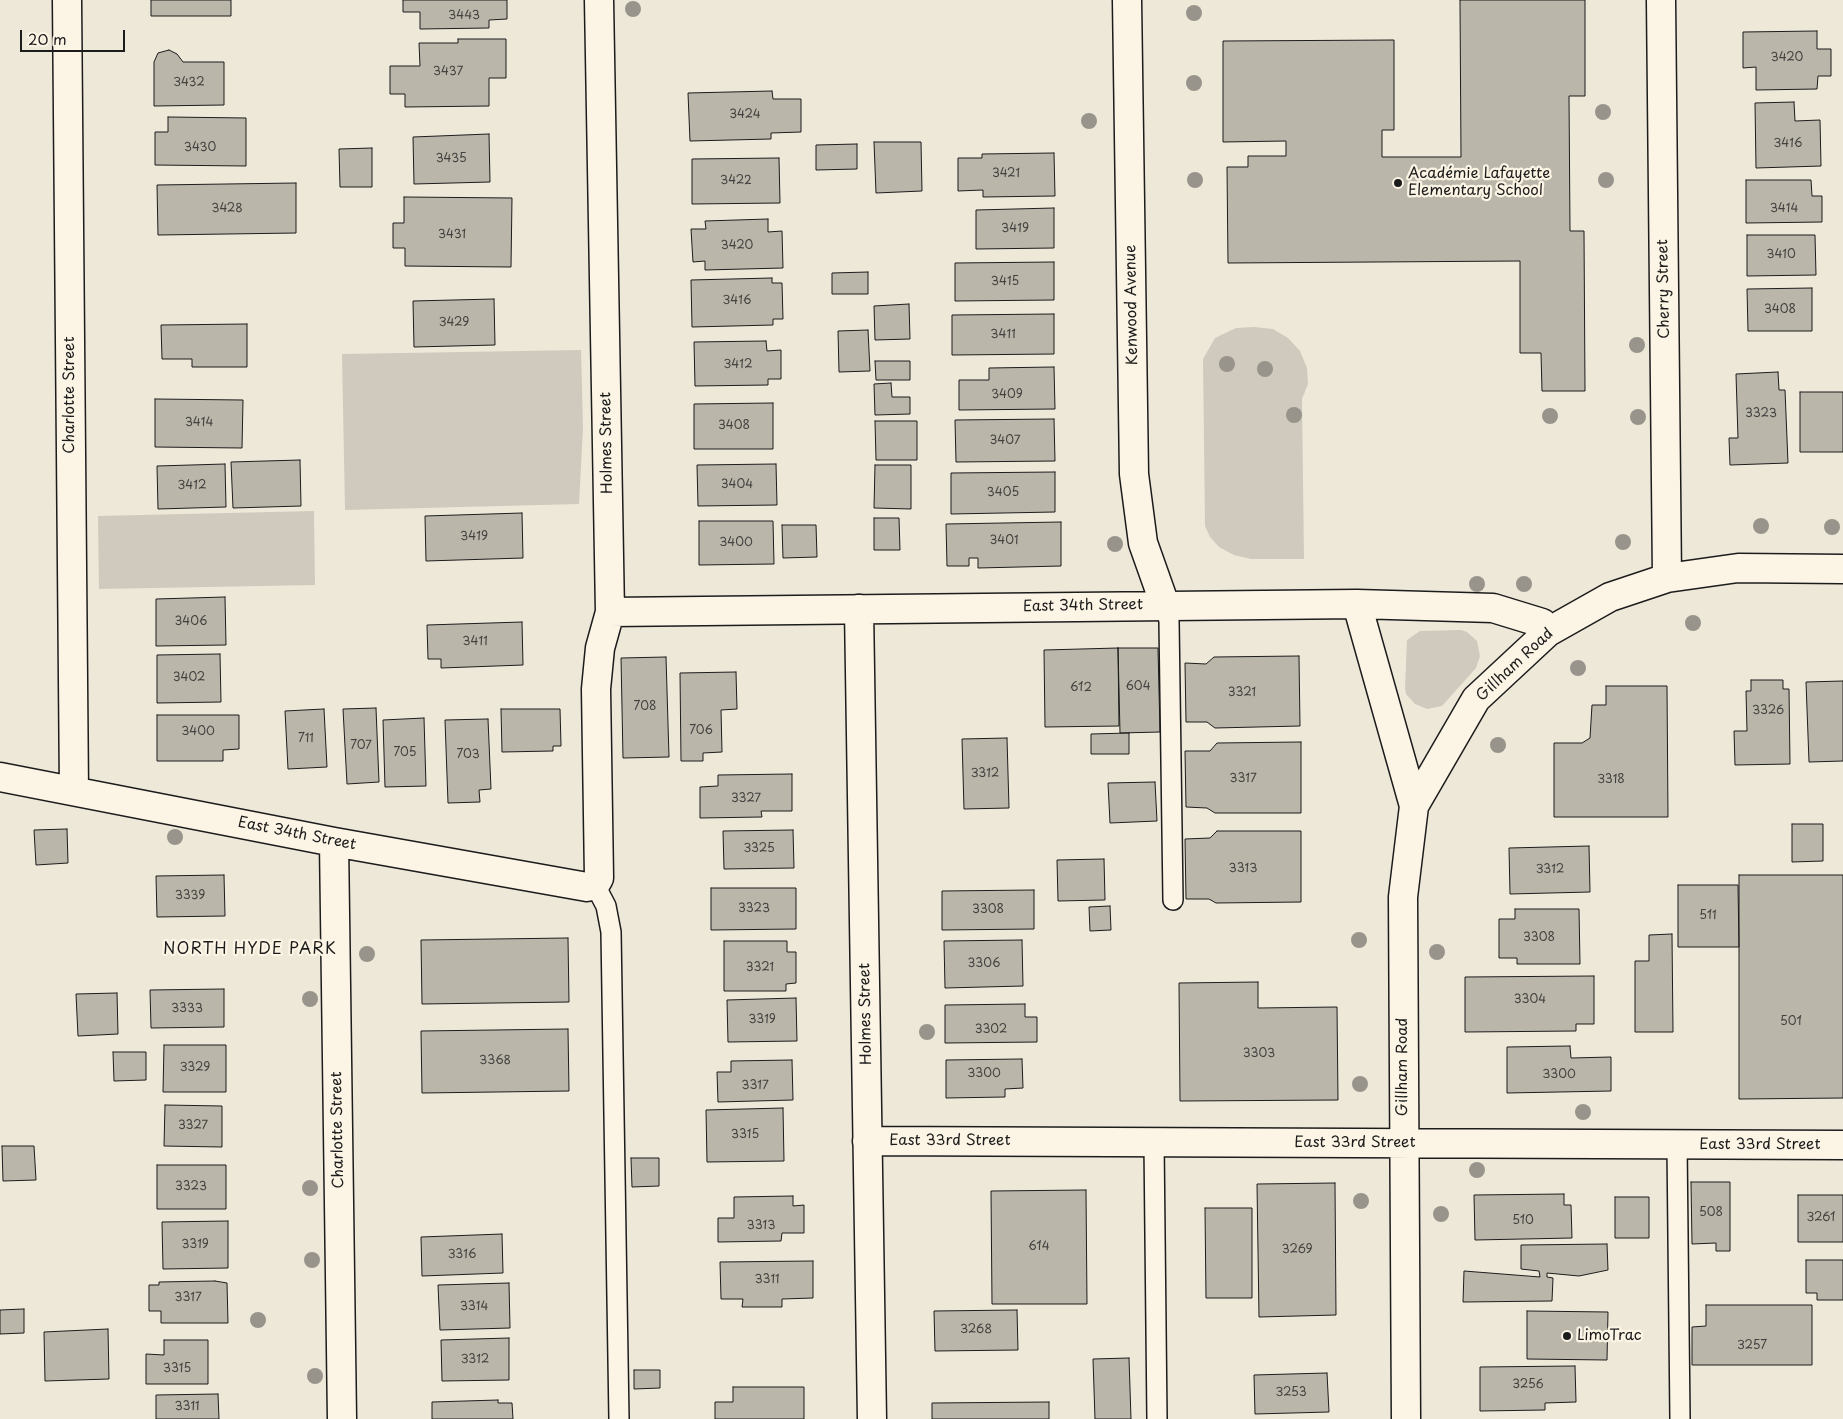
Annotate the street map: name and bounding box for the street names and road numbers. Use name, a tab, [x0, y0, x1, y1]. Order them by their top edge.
street label: Cherry Street	[1654, 239, 1674, 339]
street label: Kenwood Avenue	[1122, 245, 1142, 365]
street label: Charlotte Street	[61, 336, 79, 454]
street label: Holmes Street	[597, 392, 617, 494]
street label: East 34th Street	[1023, 596, 1143, 616]
street label: Gillham Road	[1473, 625, 1557, 705]
street label: East 34th Street	[236, 814, 358, 854]
street label: Holmes Street	[856, 963, 876, 1065]
street label: Gillham Road	[1394, 1018, 1412, 1116]
street label: Charlotte Street	[328, 1071, 348, 1189]
street label: East 33rd Street	[889, 1132, 1011, 1150]
street label: East 33rd Street	[1294, 1134, 1416, 1152]
street label: East 33rd Street	[1699, 1136, 1821, 1154]

